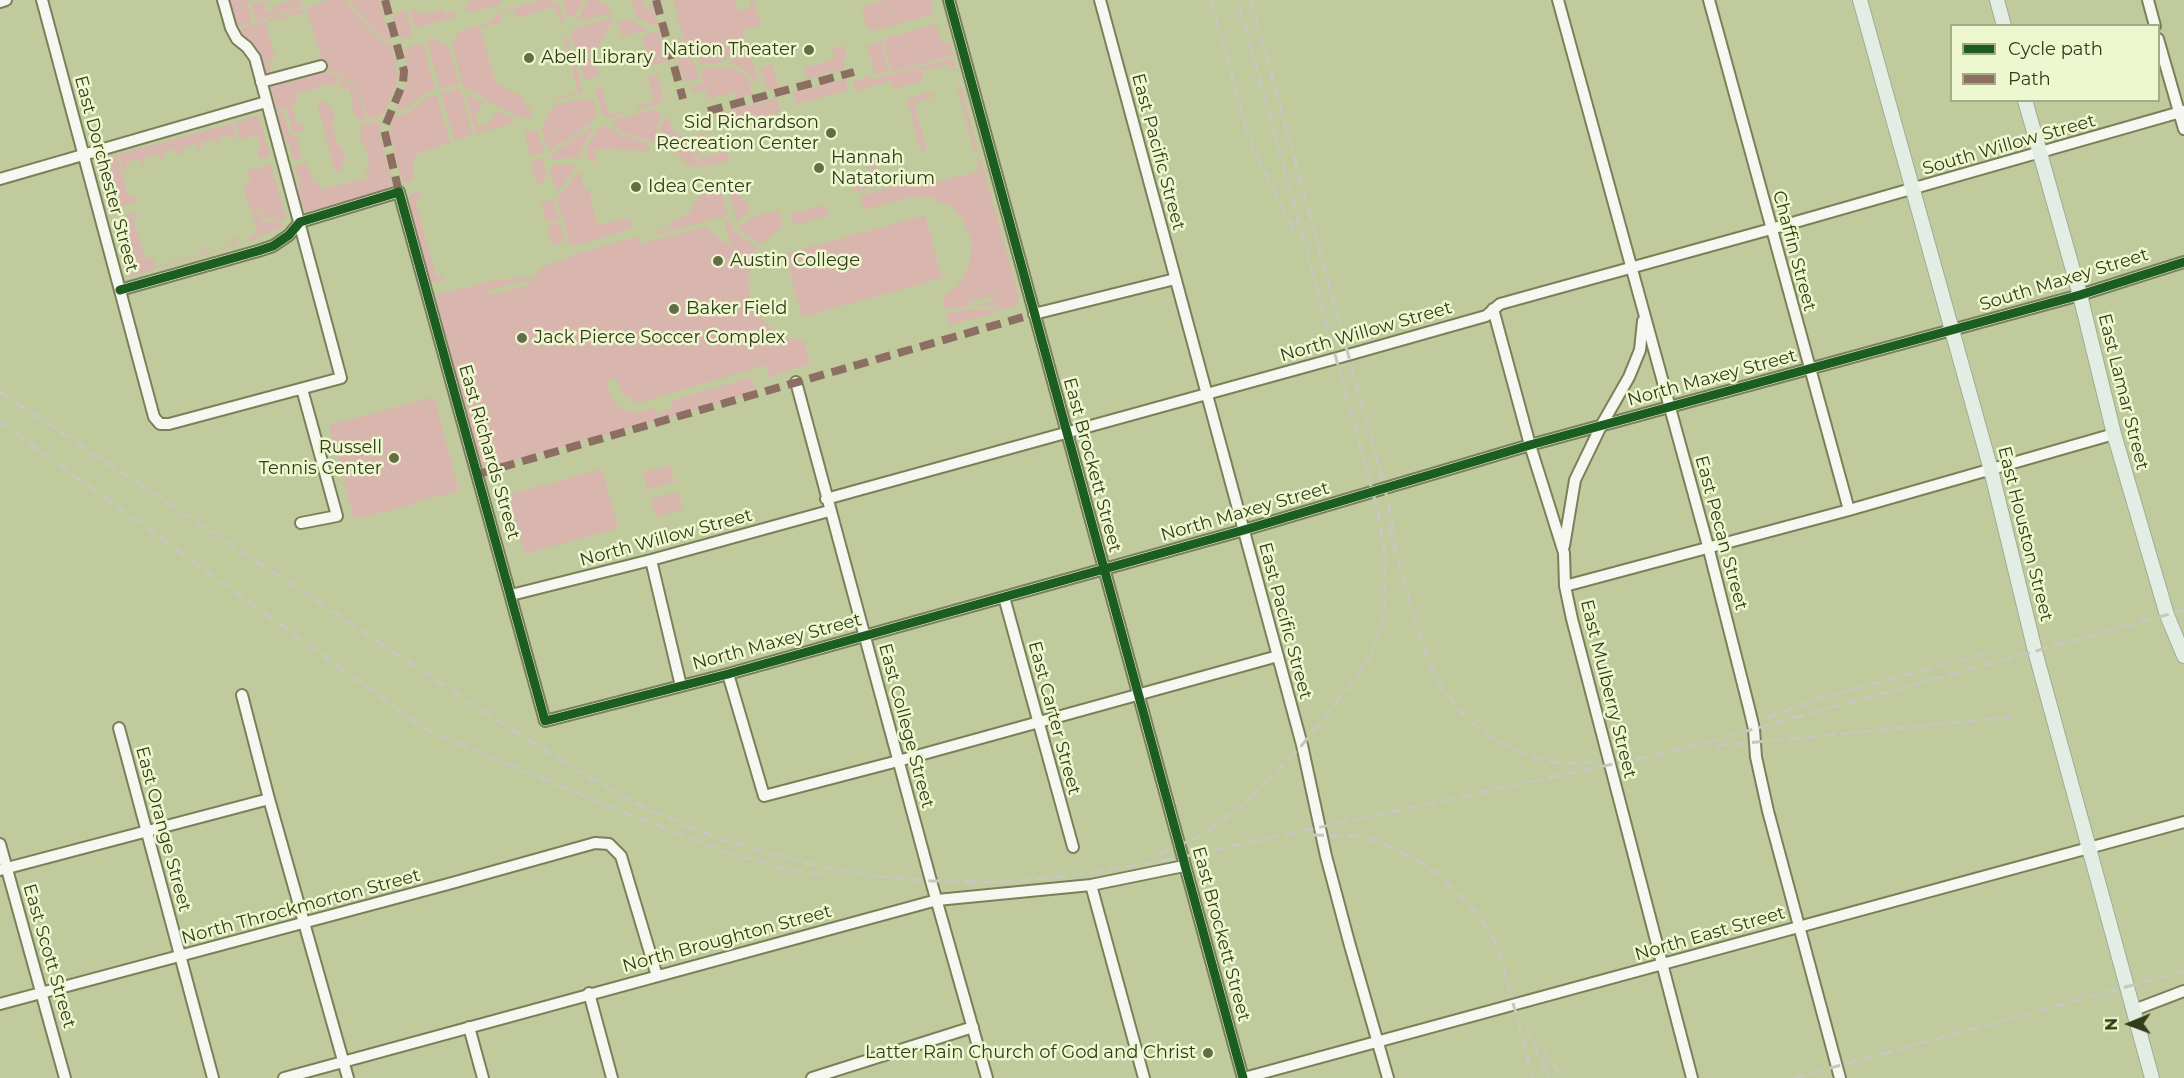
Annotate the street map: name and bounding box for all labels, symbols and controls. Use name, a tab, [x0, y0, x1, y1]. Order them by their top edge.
legend	[1950, 24, 2160, 102]
text: Cycle path	[2008, 38, 2103, 60]
place label: Nation Theater	[663, 39, 797, 61]
marker: Nation Theater	[802, 43, 816, 57]
place label: Abell Library	[541, 47, 653, 69]
marker: Abell Library	[522, 51, 536, 65]
text: Path	[2008, 68, 2051, 90]
street label: East Pacific Street	[1127, 71, 1189, 233]
street label: East Dorchester Street	[69, 73, 143, 275]
street label: South Willow Street	[1920, 110, 2098, 180]
place label: Sid Richardson Recreation Center	[656, 112, 819, 154]
marker: Sid Richardson Recreation Center	[824, 126, 838, 140]
place label: Hannah Natatorium	[831, 147, 935, 190]
marker: Hannah Natatorium	[812, 161, 826, 175]
place label: Idea Center	[648, 176, 752, 198]
marker: Idea Center	[629, 180, 643, 194]
street label: Chaffin Street	[1768, 188, 1820, 314]
street label: South Maxey Street	[1977, 244, 2151, 316]
place label: Austin College	[730, 250, 860, 272]
marker: Austin College	[711, 254, 725, 268]
street label: North Willow Street	[1278, 297, 1454, 367]
place label: Baker Field	[686, 298, 788, 320]
marker: Baker Field	[667, 302, 681, 316]
street label: East Lamar Street	[2093, 311, 2153, 473]
place label: Jack Pierce Soccer Complex	[534, 327, 785, 349]
marker: Jack Pierce Soccer Complex	[515, 331, 529, 345]
street label: North Maxey Street	[1625, 345, 1799, 411]
street label: East Richards Street	[454, 362, 524, 542]
street label: East Brockett Street	[1058, 375, 1126, 555]
place label: Russell Tennis Center	[259, 437, 382, 480]
street label: East Houston Street	[1993, 444, 2057, 624]
marker: Russell Tennis Center	[387, 451, 401, 465]
street label: East Pecan Street	[1690, 453, 1752, 613]
street label: North Maxey Street	[1158, 478, 1332, 546]
street label: North Willow Street	[577, 505, 755, 571]
street label: East Pacific Street	[1254, 540, 1316, 702]
street label: East Mulberry Street	[1575, 597, 1641, 781]
street label: North Maxey Street	[690, 609, 864, 675]
street label: East Carter Street	[1023, 639, 1085, 797]
street label: East College Street	[874, 641, 938, 811]
street label: East Orange Street	[131, 744, 195, 914]
street label: East Brockett Street	[1187, 844, 1255, 1024]
street label: North Throckmorton Street	[179, 865, 423, 949]
street label: East Scott Street	[18, 881, 80, 1031]
street label: North Broughton Street	[620, 901, 834, 977]
street label: North East Street	[1632, 902, 1788, 966]
north arrow	[2100, 994, 2160, 1054]
text: N	[2102, 1018, 2121, 1031]
place label: Latter Rain Church of God and Christ	[865, 1042, 1196, 1064]
marker: Latter Rain Church of God and Christ	[1201, 1046, 1215, 1060]

